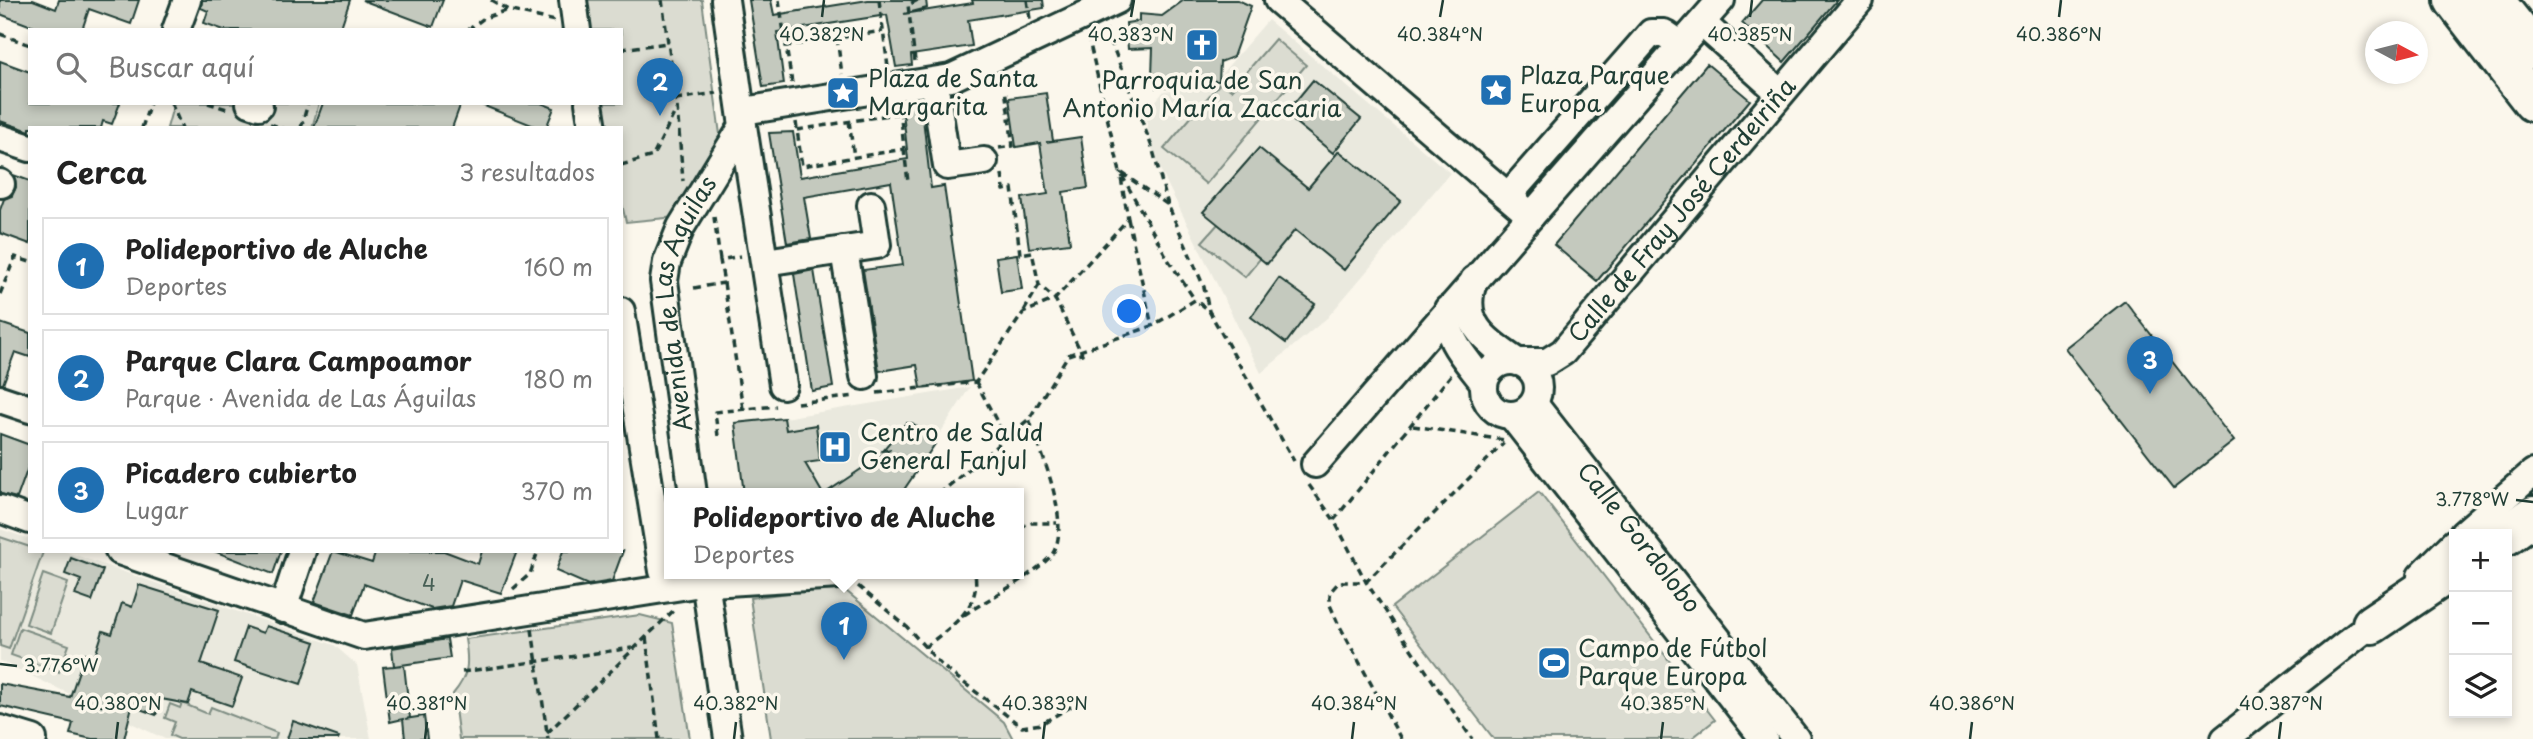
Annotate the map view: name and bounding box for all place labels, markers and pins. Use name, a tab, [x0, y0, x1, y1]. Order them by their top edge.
church icon: Parroquia de San Antonio María Zaccaria	[1183, 26, 1221, 64]
place label: Plaza Parque Europa	[1520, 56, 1670, 120]
pin: 2	[637, 58, 683, 116]
place label: Plaza de Santa Margarita	[868, 59, 1038, 123]
place label: Parroquia de San Antonio María Zaccaria	[1062, 61, 1342, 125]
place icon: Plaza Parque Europa	[1477, 71, 1515, 109]
place icon: Plaza de Santa Margarita	[824, 74, 862, 112]
pin: 3	[2127, 336, 2173, 394]
place label: Centro de Salud General Fanjul	[860, 413, 1044, 477]
hospital icon: Centro de Salud General Fanjul	[816, 428, 854, 466]
pin: 1	[821, 602, 867, 660]
place label: Campo de Fútbol Parque Europa	[1578, 629, 1768, 693]
sports icon: Campo de Fútbol Parque Europa	[1535, 644, 1573, 682]

